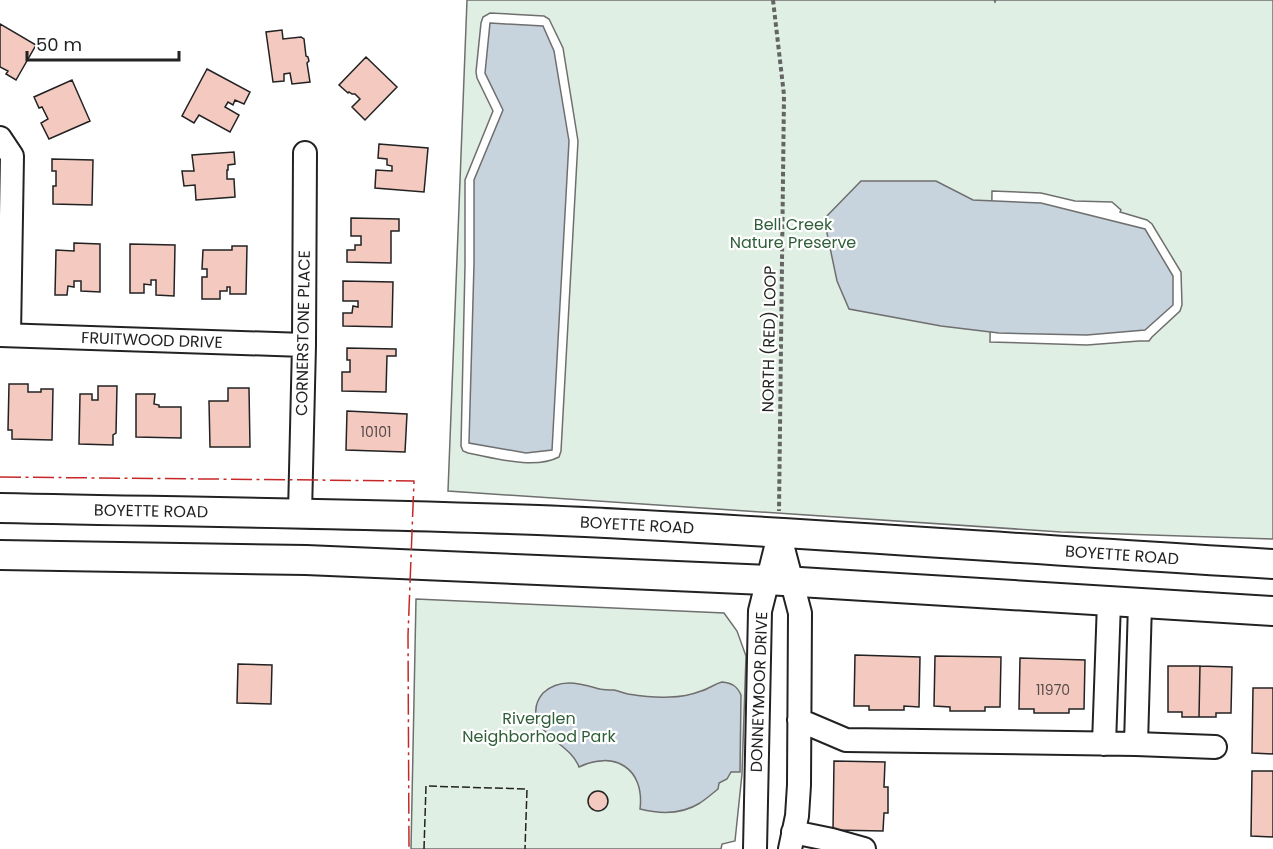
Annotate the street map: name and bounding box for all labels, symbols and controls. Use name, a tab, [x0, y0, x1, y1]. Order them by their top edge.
scale bar	[27, 24, 178, 62]
text: 50 m	[36, 32, 82, 57]
park label: Bell Creek Nature Preserve	[730, 213, 856, 254]
street label: CORNERSTONE PLACE	[290, 250, 316, 416]
street label: NORTH (RED) LOOP	[756, 265, 782, 413]
street label: FRUITWOOD DRIVE	[81, 326, 223, 354]
house number: 10101	[360, 422, 392, 442]
street label: BOYETTE ROAD	[94, 499, 208, 523]
street label: BOYETTE ROAD	[579, 511, 695, 539]
street label: BOYETTE ROAD	[1064, 540, 1180, 570]
street label: DONNEYMOOR DRIVE	[745, 611, 773, 773]
house number: 11970	[1036, 680, 1070, 700]
park label: Riverglen Neighborhood Park	[462, 707, 616, 748]

